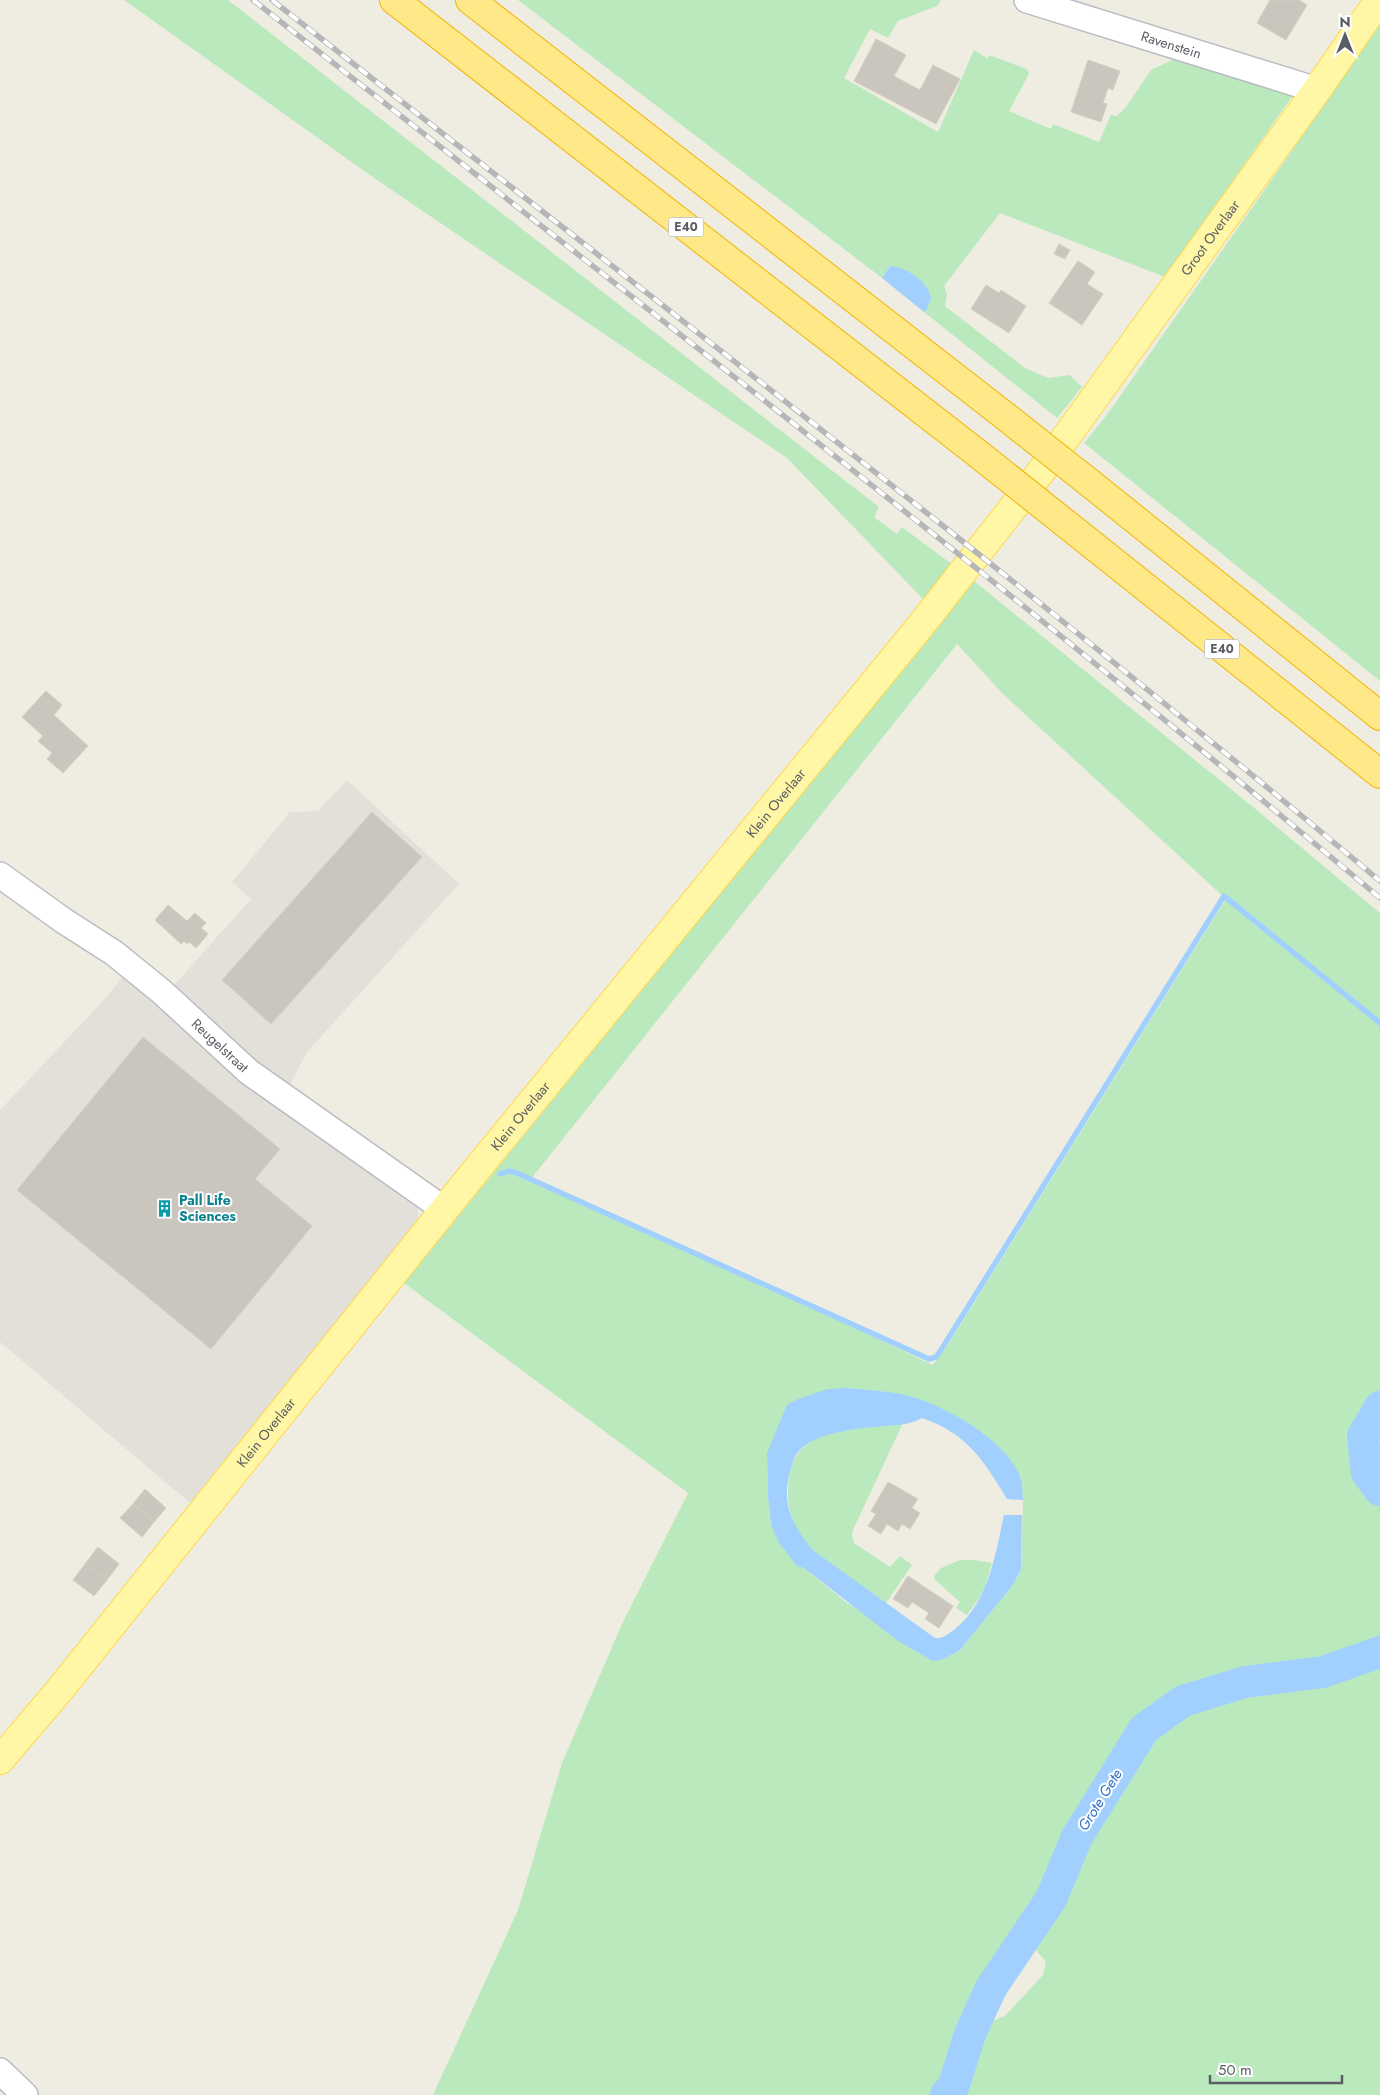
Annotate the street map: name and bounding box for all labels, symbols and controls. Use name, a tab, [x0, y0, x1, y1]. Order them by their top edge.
north arrow	[1320, 10, 1370, 60]
text: N	[1339, 12, 1351, 32]
street label: Ravenstein	[1139, 26, 1204, 64]
street label: Groot Overlaar	[1176, 196, 1244, 280]
road number: E40	[668, 218, 704, 236]
road number: E40	[1204, 640, 1240, 659]
street label: Klein Overlaar	[741, 764, 810, 842]
street label: Reugelstraat	[187, 1014, 254, 1077]
street label: Klein Overlaar	[486, 1077, 555, 1155]
place label: Pall Life Sciences	[179, 1190, 237, 1226]
building icon: Pall Life Sciences	[155, 1198, 175, 1218]
street label: Klein Overlaar	[232, 1393, 300, 1472]
water label: Grote Gete	[1072, 1764, 1128, 1835]
scale bar	[1210, 2052, 1342, 2084]
text: 50 m	[1218, 2059, 1252, 2081]

